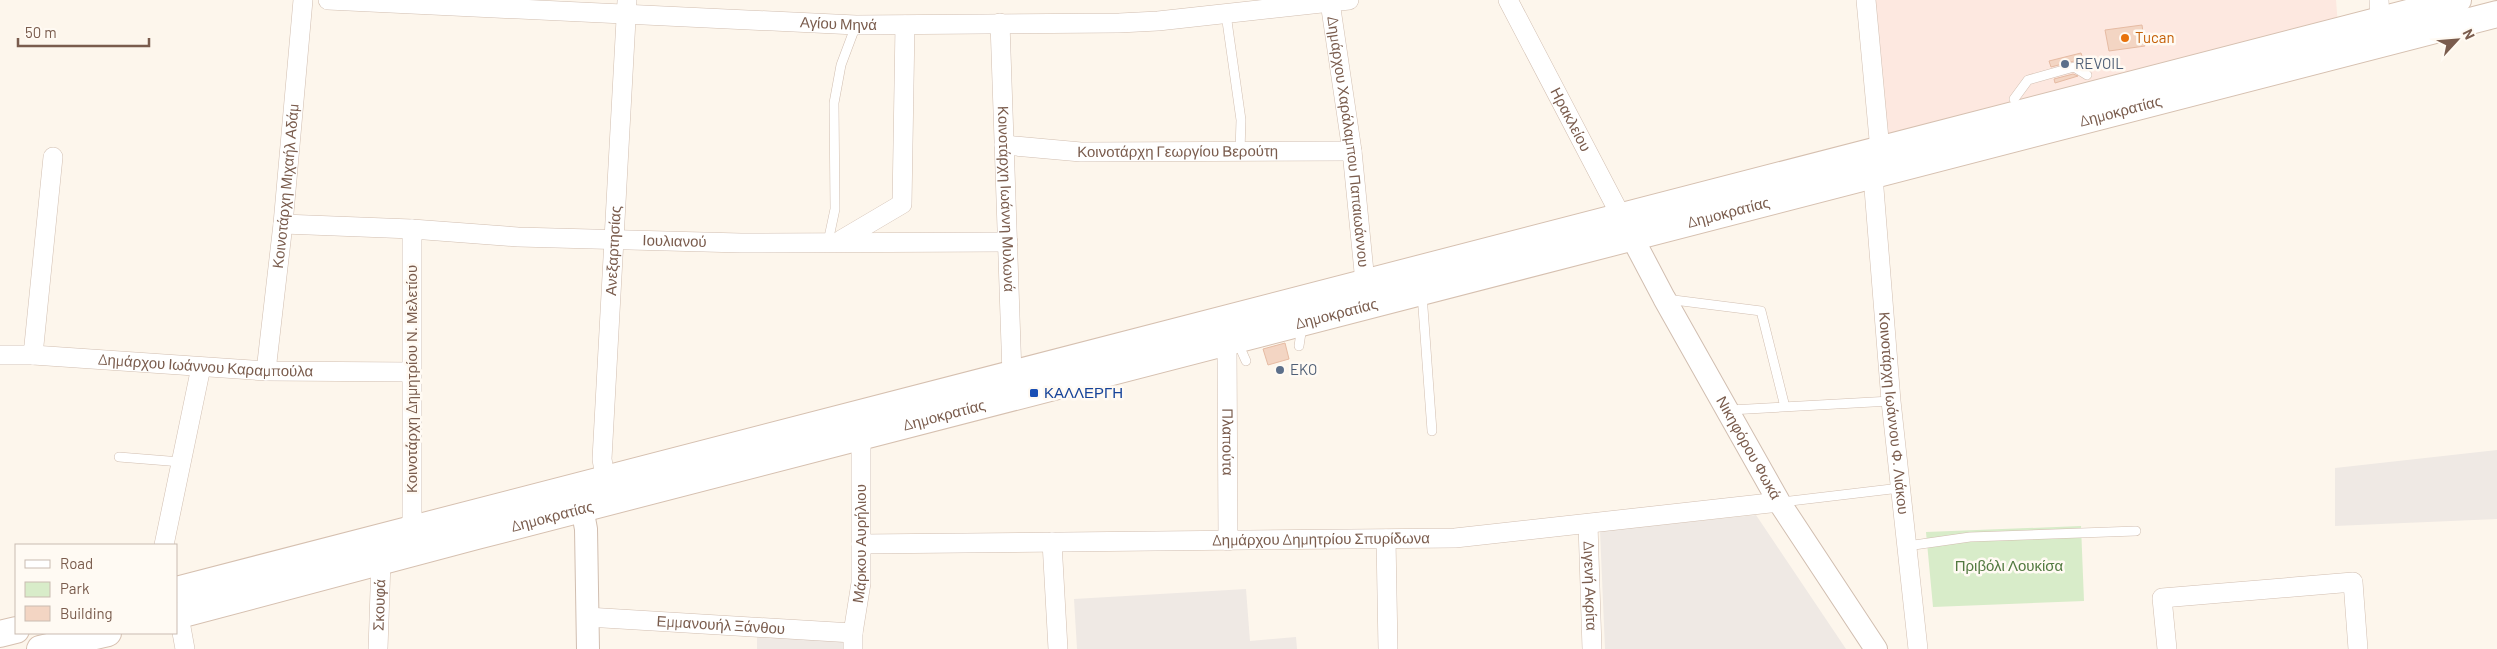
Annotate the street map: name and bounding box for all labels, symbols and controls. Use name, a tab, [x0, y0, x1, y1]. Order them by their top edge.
street label: Αγίου Μηνά	[800, 12, 877, 33]
scale bar	[18, 15, 149, 47]
street label: Δημάρχου Χαράλαμπου Παπαιωάννου	[1324, 15, 1373, 268]
north arrow	[2432, 15, 2482, 65]
text: 50 m	[25, 23, 57, 41]
text: N	[2459, 26, 2479, 42]
place label: Tucan	[2135, 28, 2174, 46]
marker: Tucan	[2119, 32, 2131, 44]
place label: REVOIL	[2075, 54, 2124, 72]
marker: REVOIL	[2059, 58, 2071, 70]
street label: Ηρακλείου	[1547, 84, 1596, 154]
street label: Δημοκρατίας	[2077, 91, 2163, 130]
street label: Κοινοτάρχη Μιχαήλ Αδάμ	[268, 103, 302, 269]
street label: Κοινοτάρχη Ιωάννη Μυλωνά	[995, 106, 1019, 293]
street label: Κοινοτάρχη Γεωργίου Βερούτη	[1077, 141, 1278, 160]
street label: Δημοκρατίας	[1685, 192, 1771, 231]
street label: Ανεξαρτησίας	[601, 205, 624, 296]
street label: Ιουλιανού	[642, 230, 707, 250]
street label: Κοινοτάρχη Δημητρίου Ν. Μελετίου	[402, 265, 420, 493]
street label: Δημοκρατίας	[1293, 294, 1379, 332]
street label: Κοινοτάρχη Ιωάννου Φ. Λιάκου	[1876, 311, 1913, 515]
street label: Δημάρχου Ιωάννου Καραμπούλα	[97, 349, 314, 379]
place label: EKO	[1290, 360, 1317, 378]
marker: EKO	[1274, 364, 1286, 376]
place label: ΚΑΛΛΕΡΓΗ	[1044, 383, 1123, 401]
marker: ΚΑΛΛΕΡΓΗ	[1028, 387, 1040, 399]
street label: Νικηφόρου Φωκά	[1713, 393, 1786, 503]
street label: Δημοκρατίας	[901, 395, 987, 434]
street label: Πλαπούτα	[1219, 408, 1238, 476]
street label: Μάρκου Αυρήλιου	[848, 484, 869, 604]
street label: Δημοκρατίας	[509, 496, 595, 535]
street label: Δημάρχου Δημητρίου Σπυρίδωνα	[1212, 528, 1430, 548]
street label: Διγενή Ακρίτα	[1581, 541, 1601, 631]
legend	[15, 544, 178, 634]
text: Road	[60, 554, 93, 572]
park label: Πριβόλι Λουκίσα	[1955, 556, 2064, 574]
text: Park	[60, 579, 90, 597]
street label: Σκουφά	[369, 579, 388, 631]
text: Building	[60, 604, 113, 622]
street label: Εμμανουήλ Ξάνθου	[656, 611, 786, 637]

